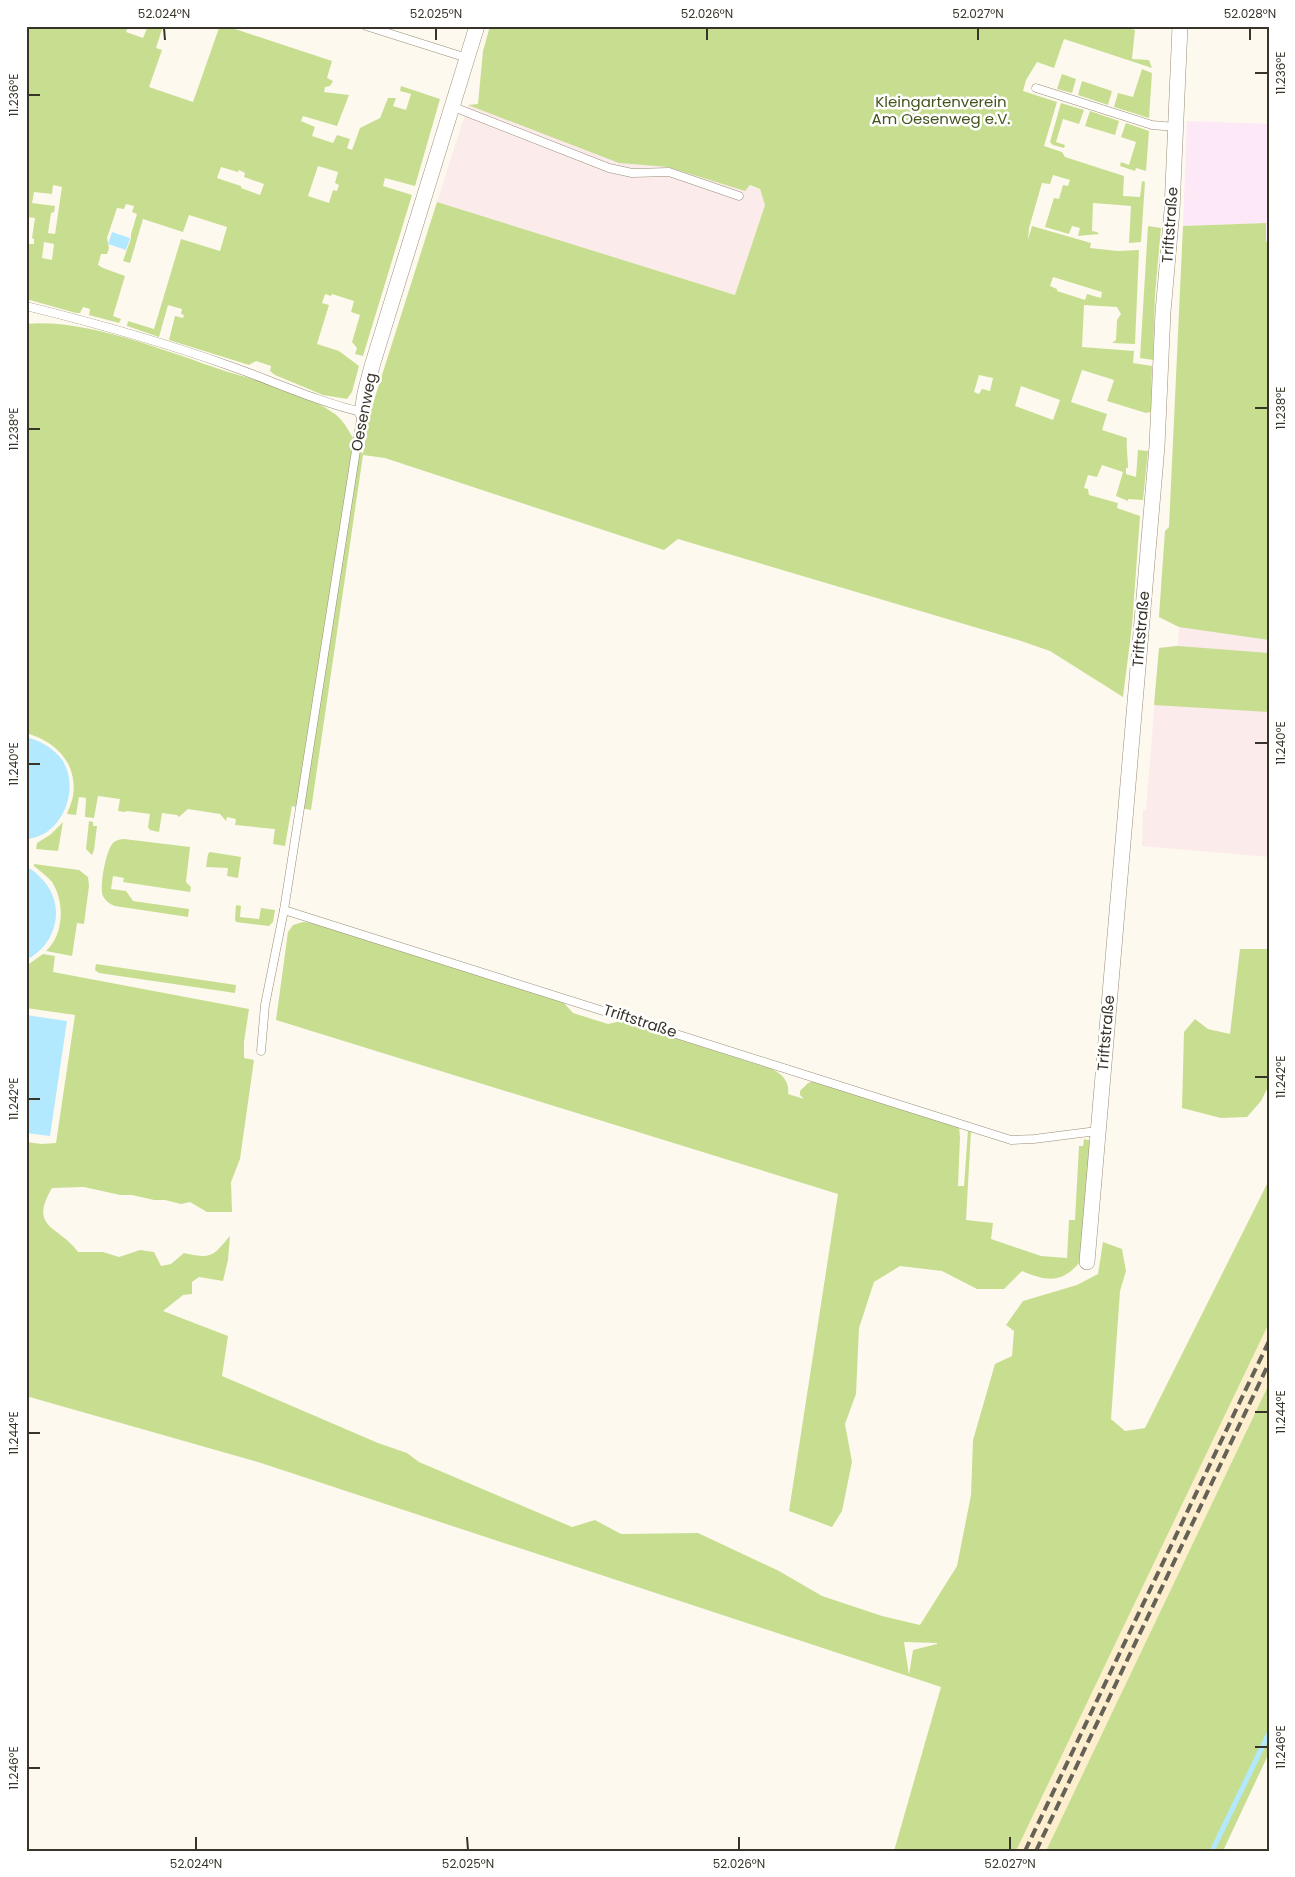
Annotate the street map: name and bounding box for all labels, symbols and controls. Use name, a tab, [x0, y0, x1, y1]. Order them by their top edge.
text: 52.024°N	[138, 5, 190, 22]
text: 52.025°N	[410, 5, 462, 22]
text: 52.026°N	[681, 5, 733, 22]
text: 52.027°N	[952, 5, 1004, 22]
text: 52.028°N	[1224, 5, 1276, 22]
text: 11.236°E	[1272, 52, 1289, 94]
text: 11.236°E	[5, 74, 22, 116]
park label: Kleingartenverein Am Oesenweg e.V.	[872, 91, 1010, 129]
street label: Triftstraße	[1156, 186, 1183, 264]
street label: Oesenweg	[346, 371, 381, 453]
text: 11.238°E	[1272, 387, 1289, 429]
text: 11.238°E	[5, 408, 22, 450]
street label: Triftstraße	[1127, 590, 1154, 668]
text: 11.240°E	[1272, 721, 1289, 765]
text: 11.240°E	[5, 742, 22, 786]
street label: Triftstraße	[1092, 994, 1119, 1072]
street label: Triftstraße	[601, 999, 680, 1042]
text: 11.242°E	[1272, 1056, 1289, 1098]
text: 11.242°E	[5, 1078, 22, 1120]
text: 11.244°E	[1272, 1390, 1289, 1434]
text: 11.244°E	[5, 1411, 22, 1455]
text: 11.246°E	[1272, 1725, 1289, 1769]
text: 11.246°E	[5, 1746, 22, 1790]
text: 52.024°N	[170, 1855, 222, 1872]
text: 52.025°N	[442, 1855, 494, 1872]
text: 52.026°N	[713, 1855, 765, 1872]
text: 52.027°N	[984, 1855, 1036, 1872]

